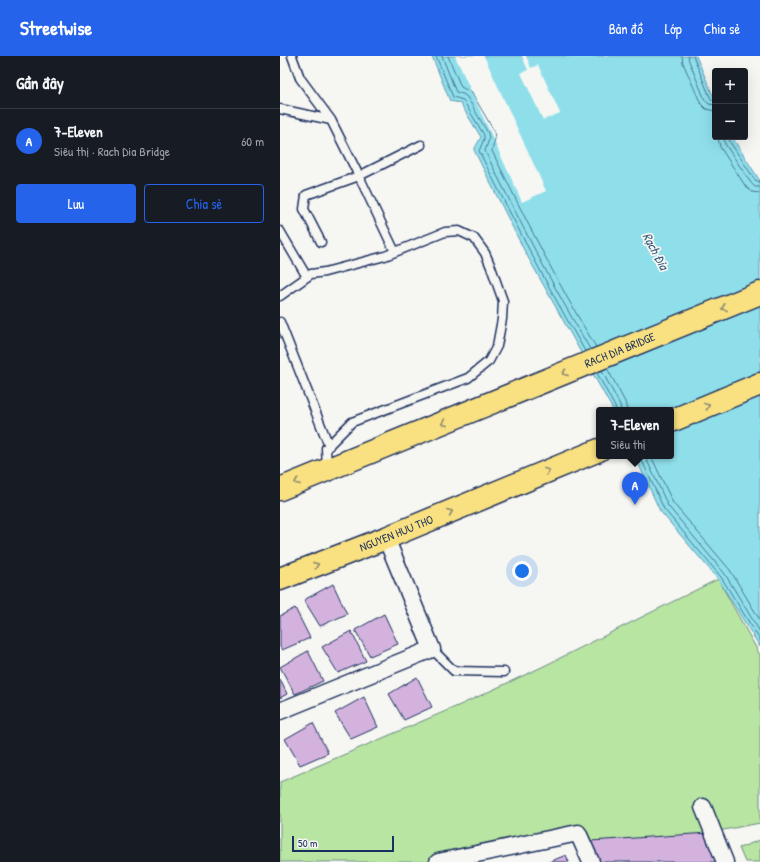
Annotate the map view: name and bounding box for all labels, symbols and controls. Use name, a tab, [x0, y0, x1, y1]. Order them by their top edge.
text: Streetwise	[20, 15, 92, 41]
text: Bản đồ	[609, 19, 643, 38]
text: Lớp	[665, 19, 682, 38]
text: Chia sẻ	[704, 19, 740, 38]
map controls	[712, 68, 748, 140]
button: +	[712, 68, 748, 104]
text: Gần đây	[16, 71, 64, 94]
button: −	[712, 104, 748, 140]
text: 7-Eleven	[54, 121, 103, 142]
text: A	[26, 132, 32, 150]
text: 60 m	[241, 132, 264, 150]
text: Siêu thị · Rach Dia Bridge	[54, 142, 170, 160]
button: Lưu	[16, 184, 136, 223]
button: Chia sẻ	[144, 184, 264, 223]
water label: Rạch Đỉa	[639, 229, 674, 274]
one-way arrow	[720, 303, 728, 311]
street label: RACH DIA BRIDGE	[582, 328, 658, 372]
one-way arrow	[561, 369, 568, 377]
one-way arrow	[703, 403, 711, 411]
popup	[596, 407, 674, 459]
text: 7-Eleven	[611, 414, 659, 435]
one-way arrow	[440, 418, 447, 426]
text: Siêu thị	[611, 435, 646, 453]
one-way arrow	[544, 468, 551, 476]
pin: A	[622, 472, 648, 505]
one-way arrow	[294, 477, 301, 485]
one-way arrow	[446, 508, 453, 516]
street label: NGUYEN HUU THO	[357, 510, 436, 555]
your location	[512, 561, 532, 581]
one-way arrow	[313, 562, 320, 570]
scale bar	[292, 834, 394, 853]
text: 50 m	[298, 836, 318, 850]

